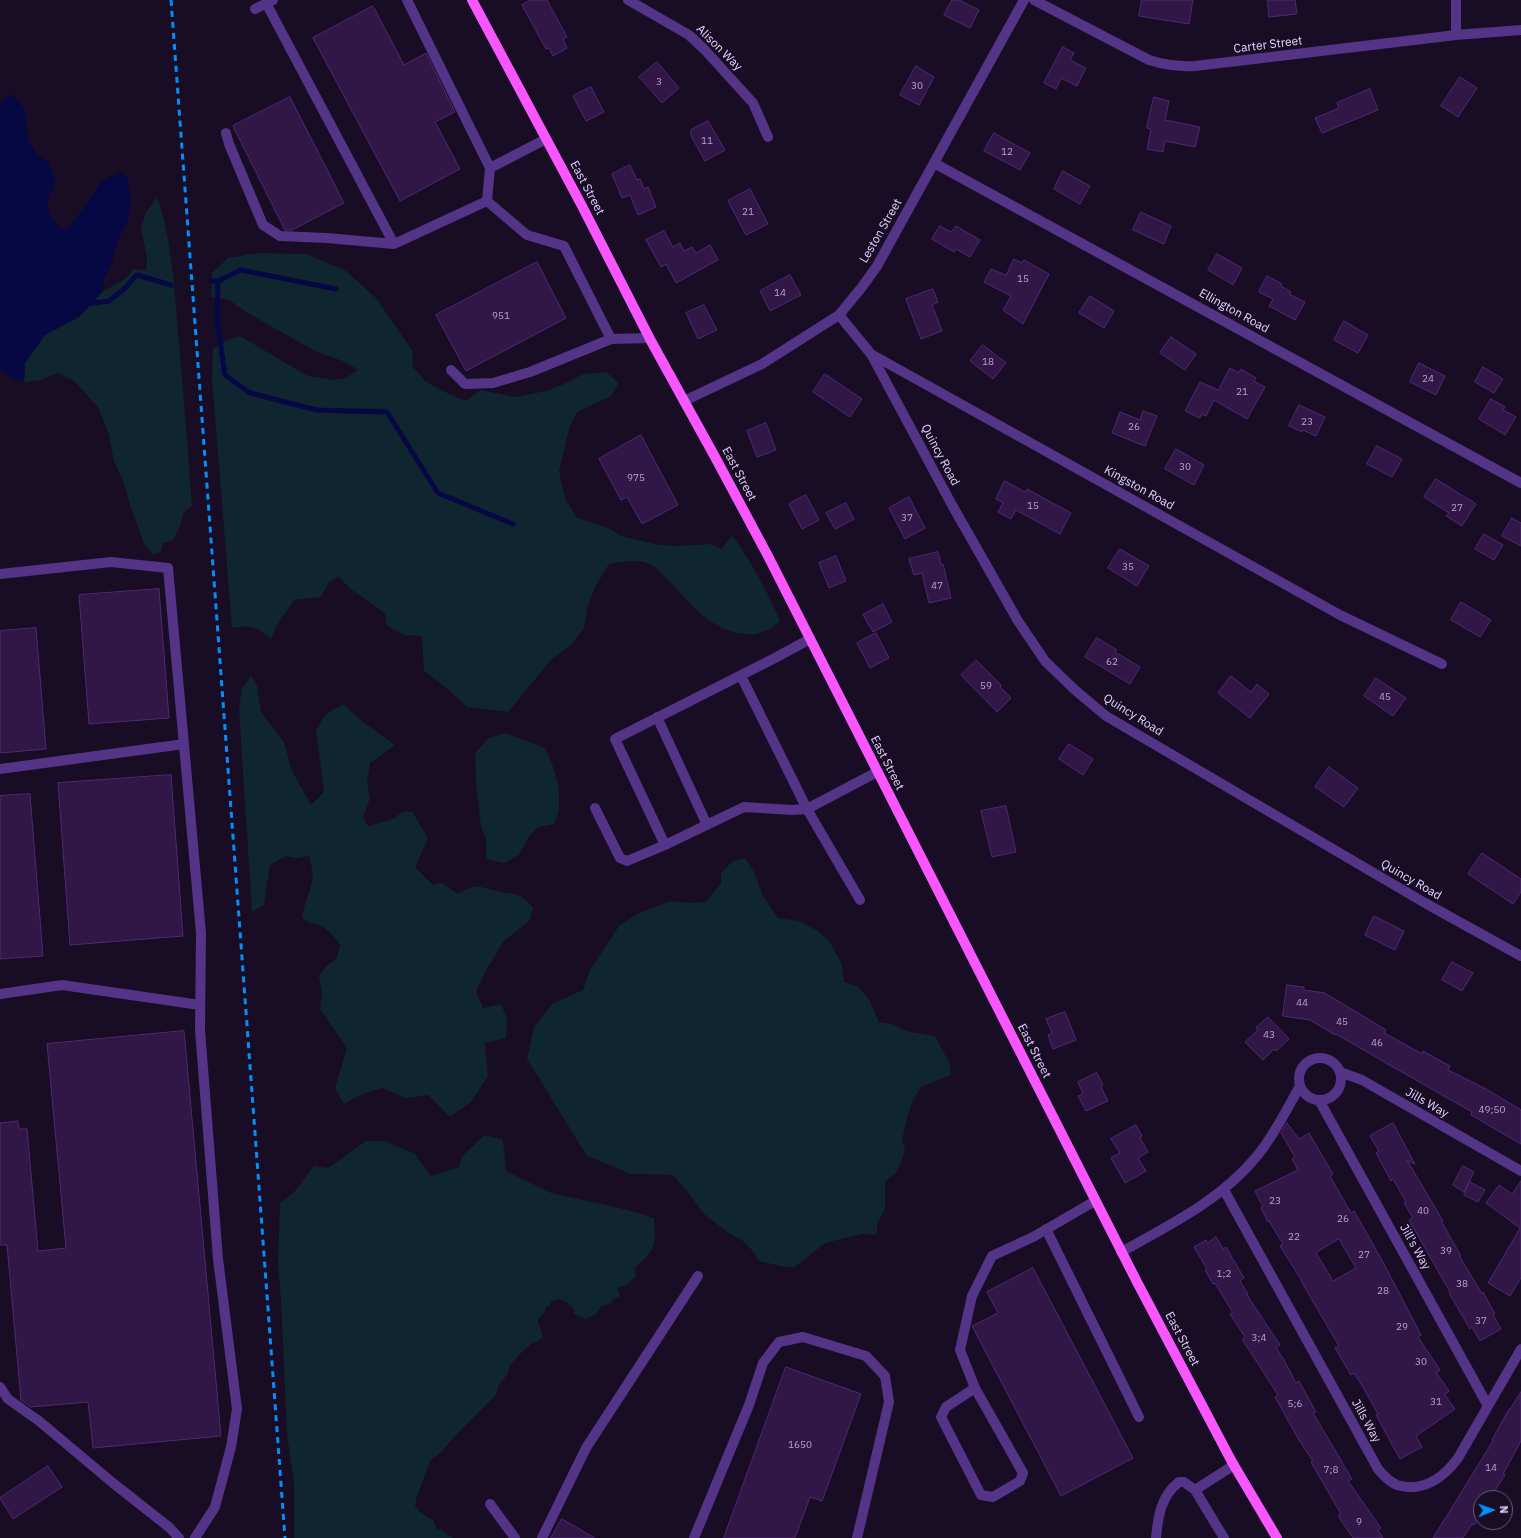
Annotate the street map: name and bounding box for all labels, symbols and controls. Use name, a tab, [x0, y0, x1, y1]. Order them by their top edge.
street label: Alison Way	[693, 22, 745, 74]
street label: Carter Street	[1233, 34, 1303, 56]
house number: 3	[656, 76, 662, 88]
house number: 30	[911, 80, 923, 92]
house number: 11	[701, 135, 713, 147]
house number: 12	[1001, 146, 1013, 158]
street label: East Street	[567, 159, 607, 217]
street label: Leston Street	[857, 196, 905, 266]
house number: 21	[742, 206, 754, 218]
house number: 15	[1017, 273, 1029, 285]
street label: Ellington Road	[1197, 286, 1271, 336]
house number: 14	[774, 287, 786, 299]
house number: 951	[492, 310, 510, 322]
house number: 18	[982, 356, 994, 368]
house number: 24	[1422, 373, 1434, 385]
house number: 21	[1236, 386, 1248, 398]
house number: 23	[1301, 416, 1313, 428]
house number: 26	[1128, 421, 1140, 433]
street label: Quincy Road	[918, 422, 962, 488]
street label: East Street	[719, 445, 759, 503]
house number: 30	[1179, 461, 1191, 473]
street label: Kingston Road	[1102, 463, 1176, 513]
house number: 975	[627, 472, 645, 484]
house number: 15	[1027, 500, 1039, 512]
house number: 27	[1451, 502, 1463, 514]
house number: 37	[901, 512, 913, 524]
house number: 35	[1122, 561, 1134, 573]
house number: 47	[931, 580, 943, 592]
house number: 62	[1106, 656, 1118, 668]
house number: 59	[980, 680, 992, 692]
street label: Quincy Road	[1101, 691, 1165, 739]
house number: 45	[1379, 691, 1391, 703]
street label: East Street	[867, 733, 907, 793]
street label: Quincy Road	[1378, 857, 1444, 903]
house number: 44	[1296, 997, 1308, 1009]
house number: 45	[1336, 1016, 1348, 1028]
street label: East Street	[1014, 1021, 1054, 1081]
house number: 43	[1263, 1029, 1275, 1041]
house number: 46	[1371, 1037, 1383, 1049]
street label: Jills Way	[1403, 1085, 1451, 1121]
house number: 49;50	[1479, 1104, 1505, 1116]
house number: 23	[1269, 1195, 1281, 1207]
house number: 40	[1417, 1205, 1429, 1217]
house number: 26	[1337, 1213, 1349, 1225]
street label: Jill's Way	[1397, 1222, 1433, 1272]
house number: 22	[1288, 1231, 1300, 1243]
house number: 39	[1440, 1245, 1452, 1257]
house number: 27	[1358, 1249, 1370, 1261]
house number: 1;2	[1217, 1268, 1231, 1280]
house number: 38	[1456, 1278, 1468, 1290]
house number: 28	[1377, 1285, 1389, 1297]
street label: East Street	[1162, 1310, 1202, 1368]
house number: 37	[1475, 1315, 1487, 1327]
house number: 29	[1396, 1321, 1408, 1333]
house number: 3;4	[1252, 1332, 1266, 1344]
house number: 30	[1415, 1356, 1427, 1368]
house number: 31	[1430, 1396, 1442, 1408]
street label: Jills Way	[1348, 1397, 1384, 1445]
house number: 5;6	[1288, 1398, 1302, 1410]
house number: 1650	[788, 1439, 812, 1451]
house number: 14	[1485, 1462, 1497, 1474]
house number: 7;8	[1324, 1464, 1338, 1476]
north arrow	[1473, 1490, 1513, 1530]
text: N	[1497, 1505, 1511, 1514]
house number: 9	[1356, 1516, 1362, 1528]

